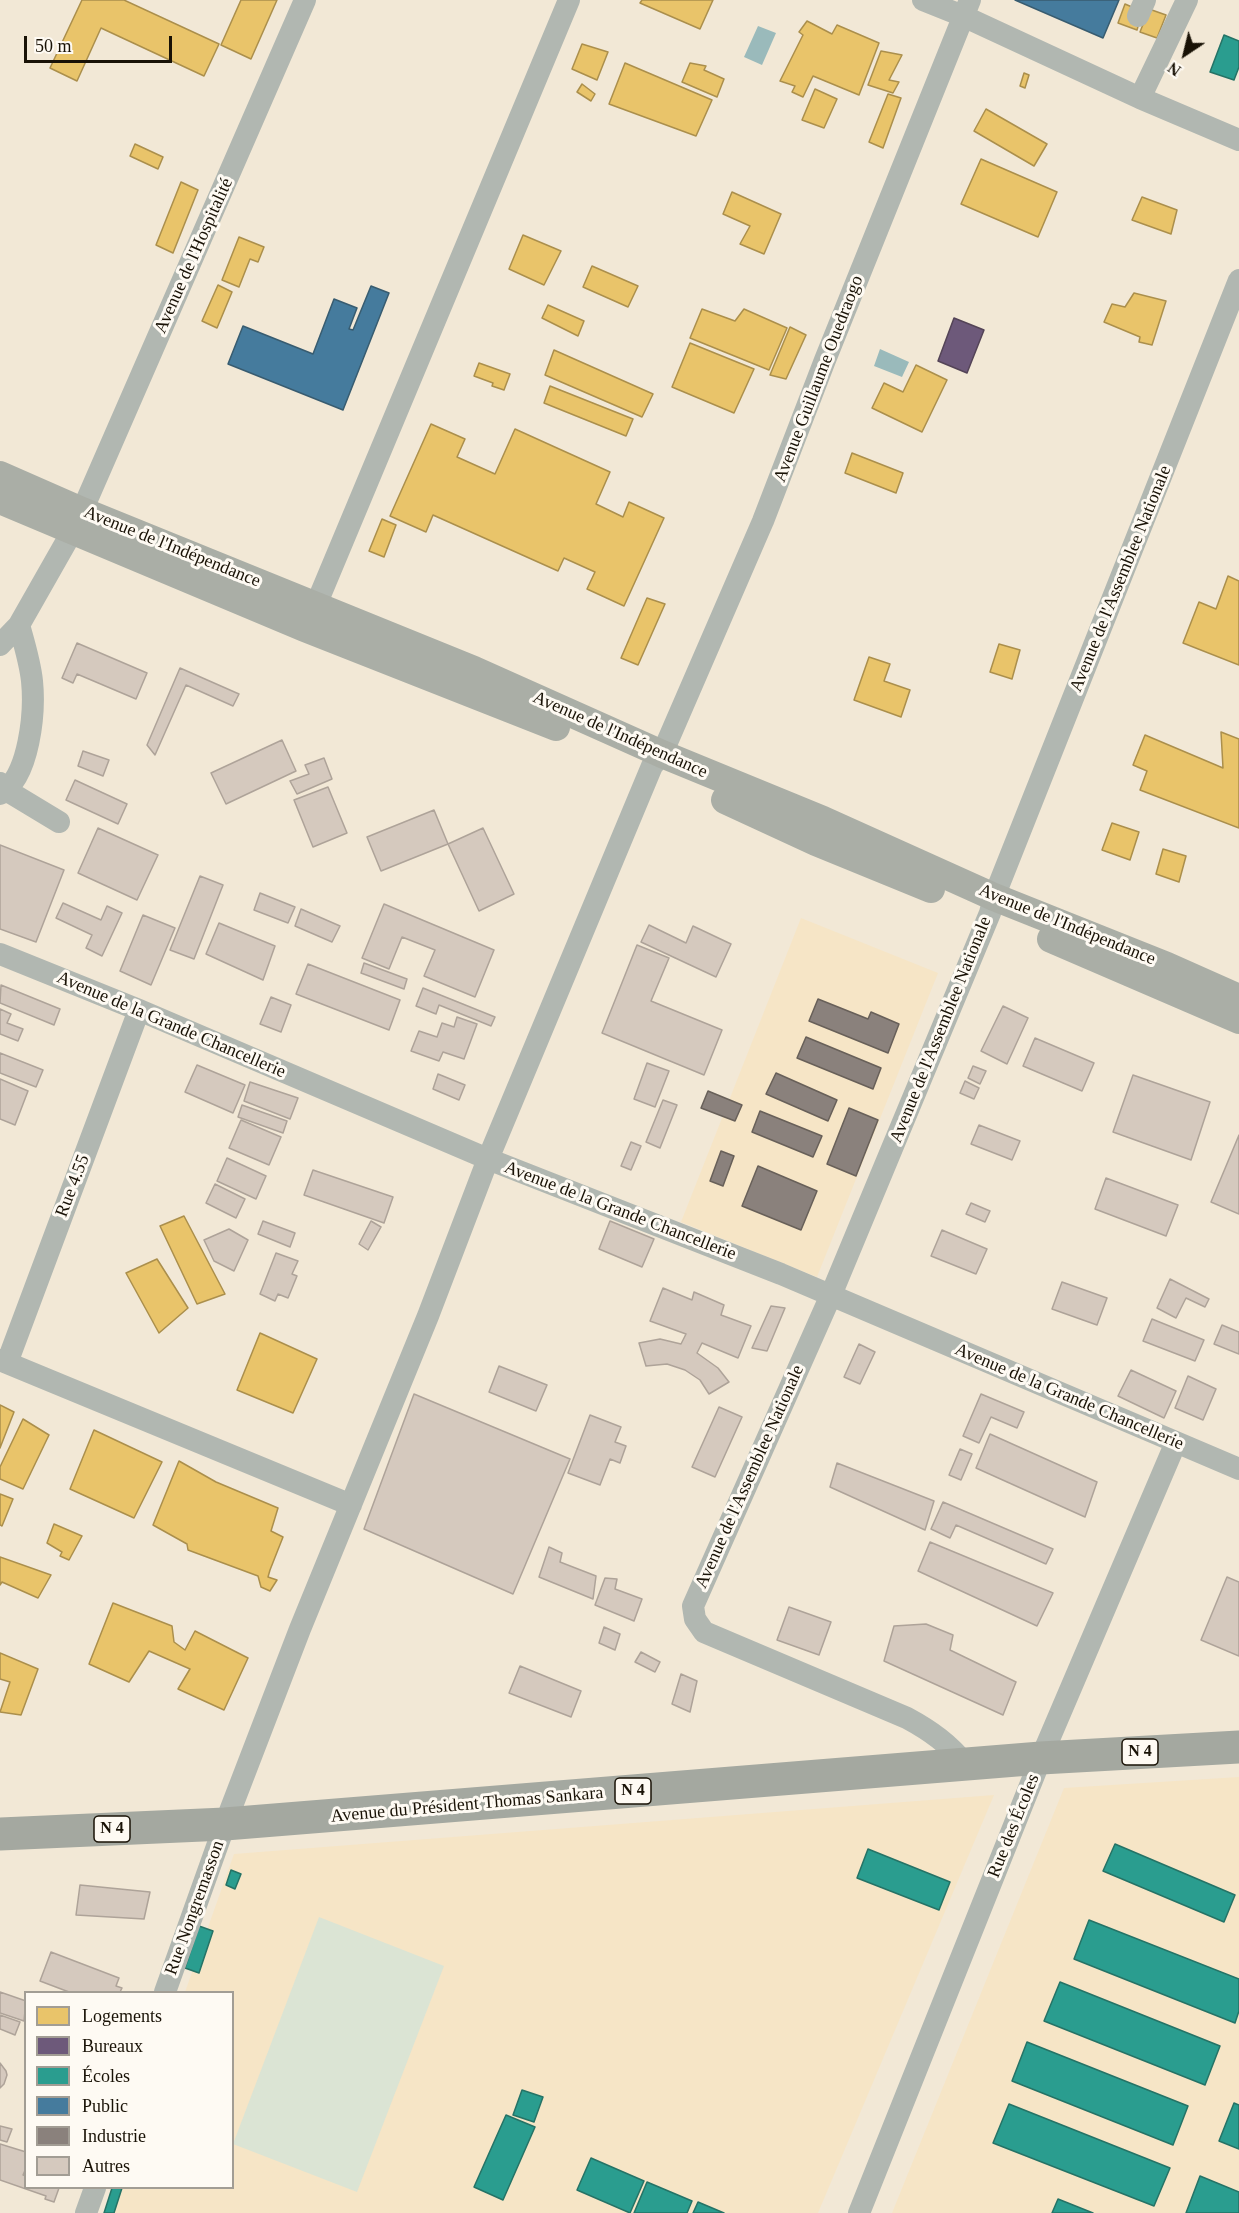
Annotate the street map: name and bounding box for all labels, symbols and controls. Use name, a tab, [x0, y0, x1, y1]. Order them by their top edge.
scale bar	[27, 24, 176, 62]
north arrow	[1155, 24, 1215, 84]
text: 50 m	[35, 36, 72, 56]
text: N	[1165, 59, 1184, 79]
street label: Avenue de l'Hospitalité	[150, 175, 238, 337]
street label: Avenue Guillaume Ouedraogo	[770, 273, 868, 485]
street label: Avenue de l'Assemblee Nationale	[1066, 463, 1176, 695]
street label: Avenue de l'Indépendance	[80, 502, 264, 592]
street label: Avenue de l'Indépendance	[529, 687, 711, 783]
street label: Avenue de l'Indépendance	[975, 880, 1159, 970]
street label: Avenue de l'Assemblee Nationale	[886, 914, 996, 1146]
street label: Avenue de la Grande Chancellerie	[53, 967, 289, 1083]
street label: Rue 4.55	[51, 1152, 95, 1220]
street label: Avenue de la Grande Chancellerie	[501, 1157, 739, 1265]
street label: Avenue de la Grande Chancellerie	[951, 1339, 1187, 1455]
street label: Avenue de l'Assemblee Nationale	[691, 1362, 809, 1592]
road number: N 4	[1122, 1739, 1158, 1765]
street label: Rue des Écoles	[983, 1771, 1045, 1881]
road number: N 4	[615, 1778, 651, 1804]
street label: Avenue du Président Thomas Sankara	[330, 1782, 604, 1828]
road number: N 4	[94, 1816, 130, 1842]
street label: Rue Nongremasson	[161, 1838, 229, 1978]
legend	[24, 1991, 234, 2189]
text: Logements	[82, 2006, 162, 2026]
text: Bureaux	[82, 2036, 143, 2056]
text: Écoles	[82, 2066, 130, 2086]
text: Public	[82, 2096, 128, 2116]
text: Industrie	[82, 2126, 146, 2146]
text: Autres	[82, 2156, 130, 2176]

